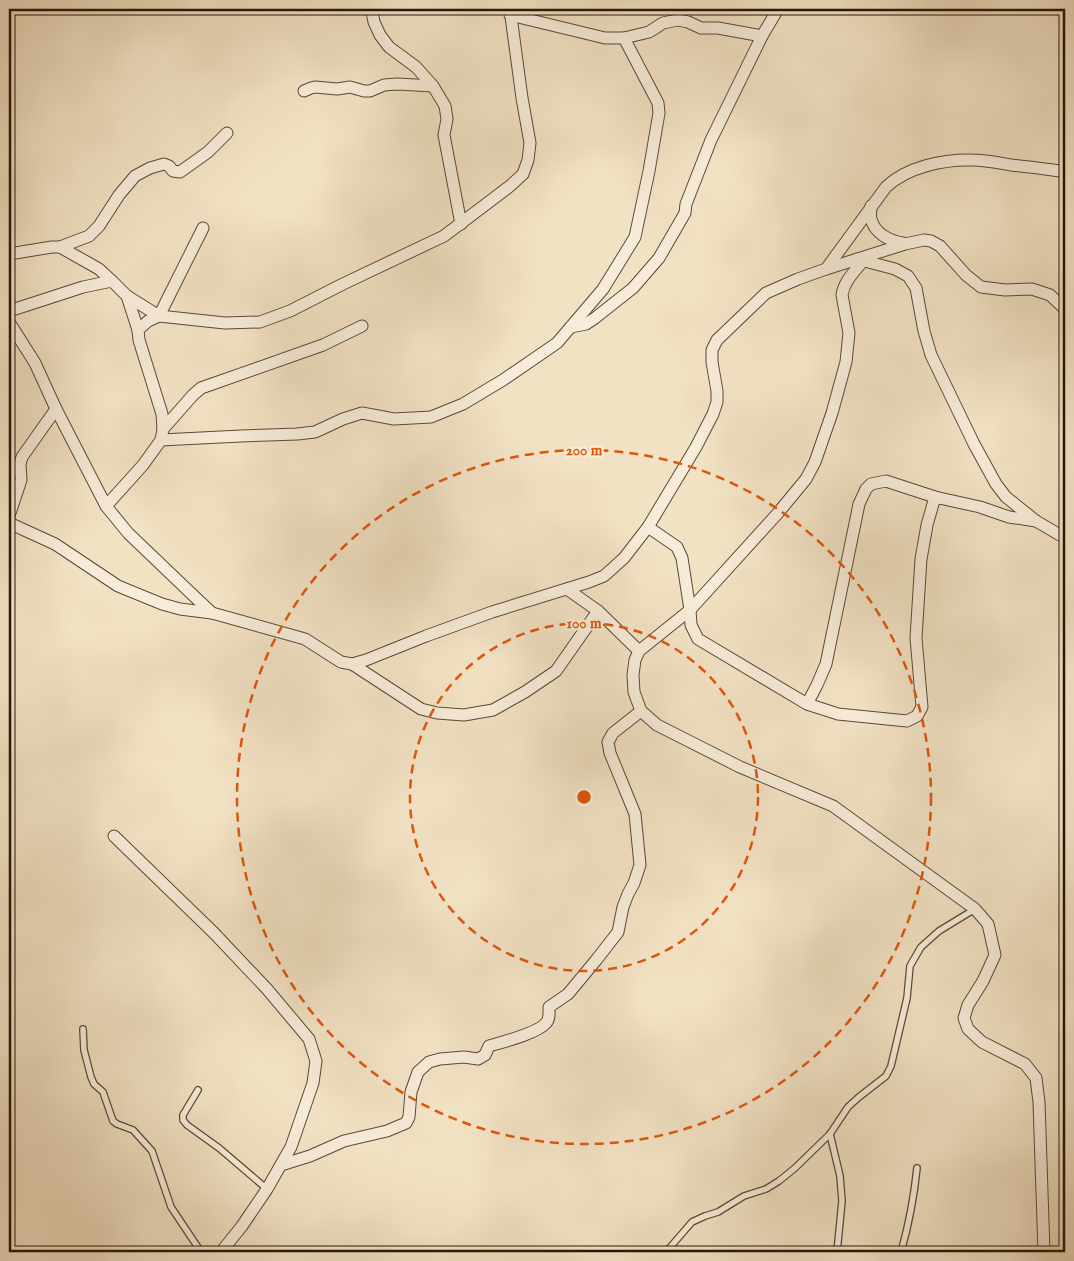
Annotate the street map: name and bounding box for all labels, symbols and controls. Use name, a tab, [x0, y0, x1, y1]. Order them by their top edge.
text: 200 m	[566, 441, 603, 460]
text: 100 m	[566, 614, 602, 633]
centre of rings	[575, 788, 593, 806]

